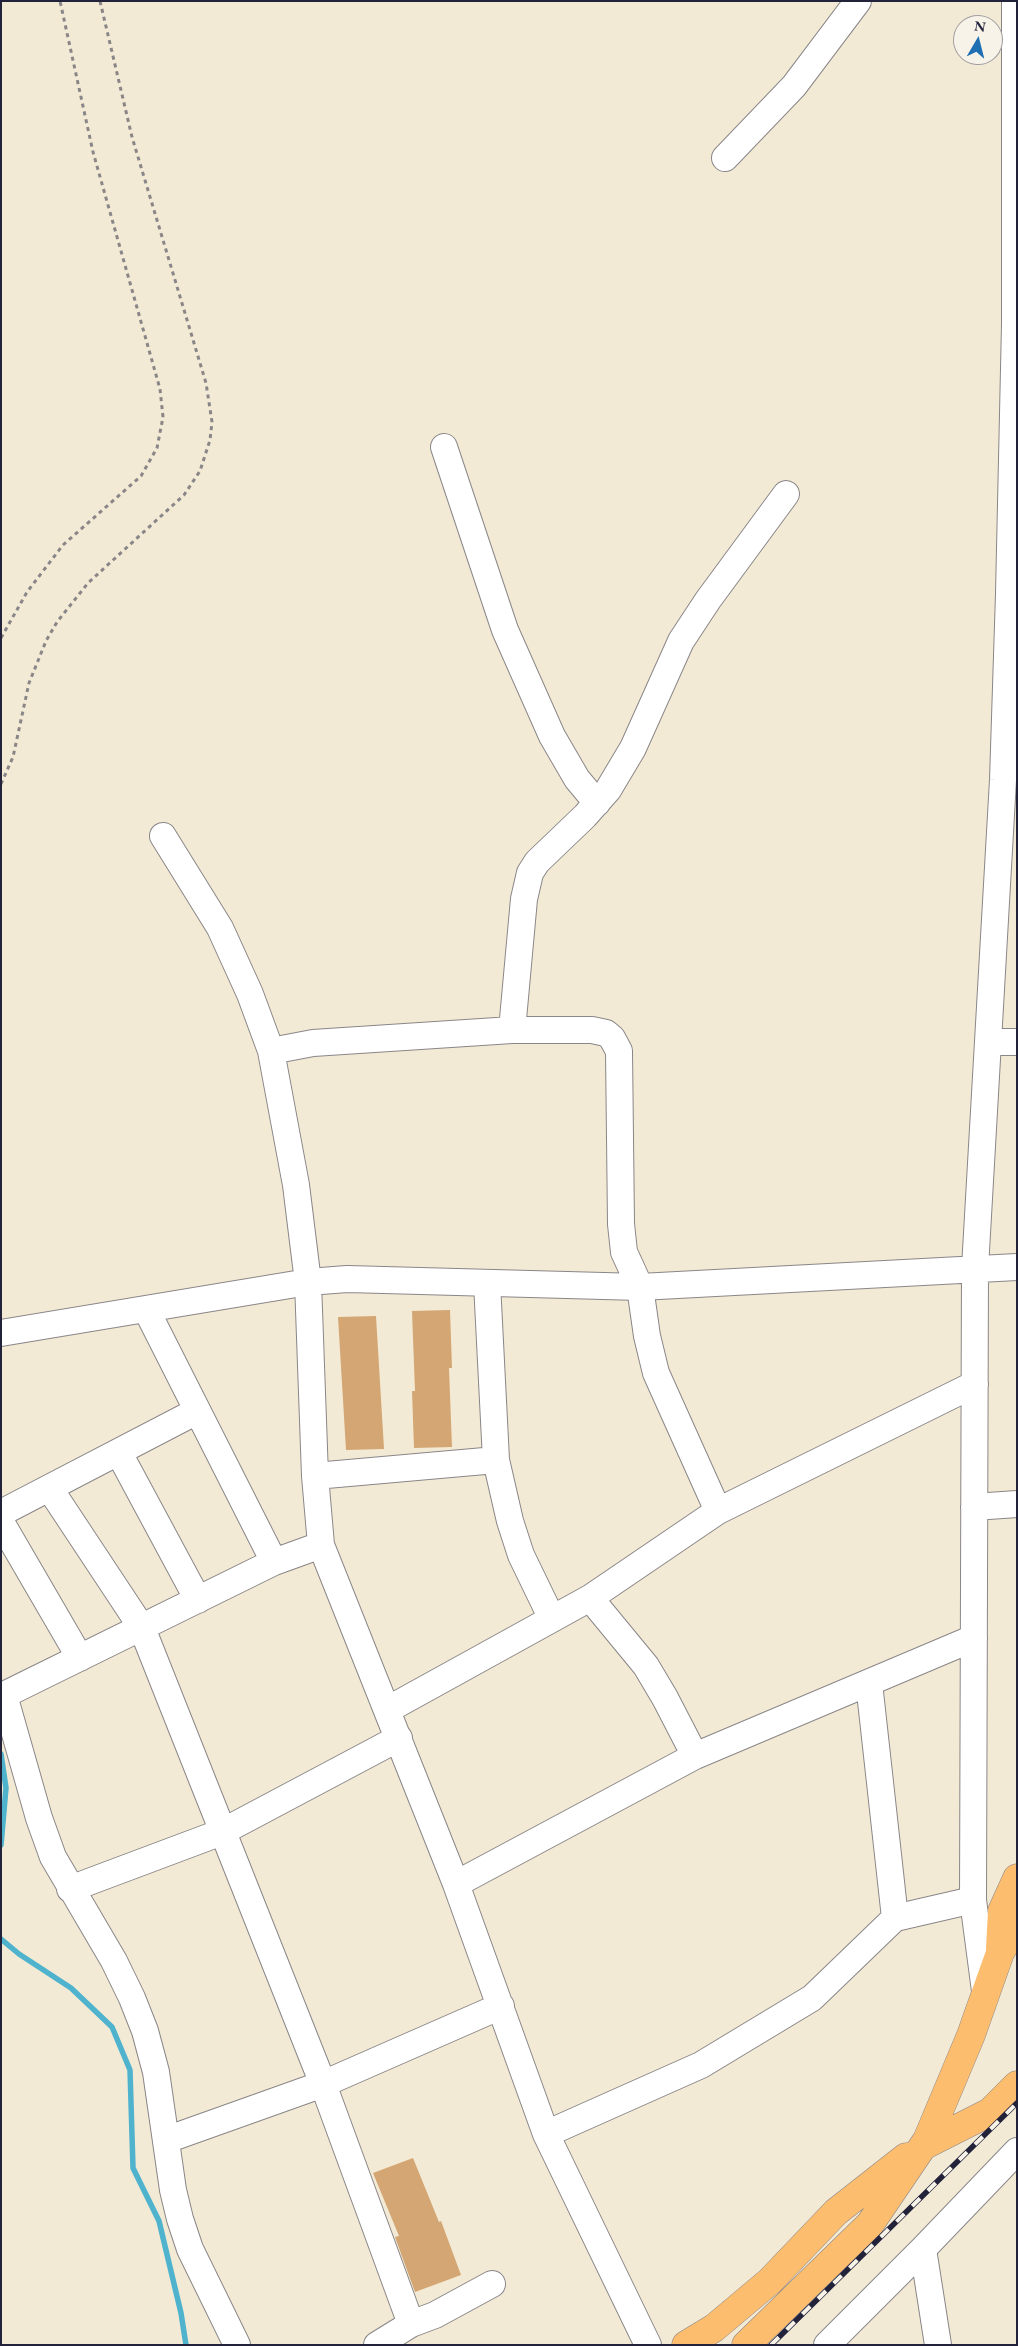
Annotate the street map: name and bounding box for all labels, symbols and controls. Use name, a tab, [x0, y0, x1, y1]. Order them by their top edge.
north arrow	[953, 15, 1003, 65]
text: N	[973, 16, 987, 36]

